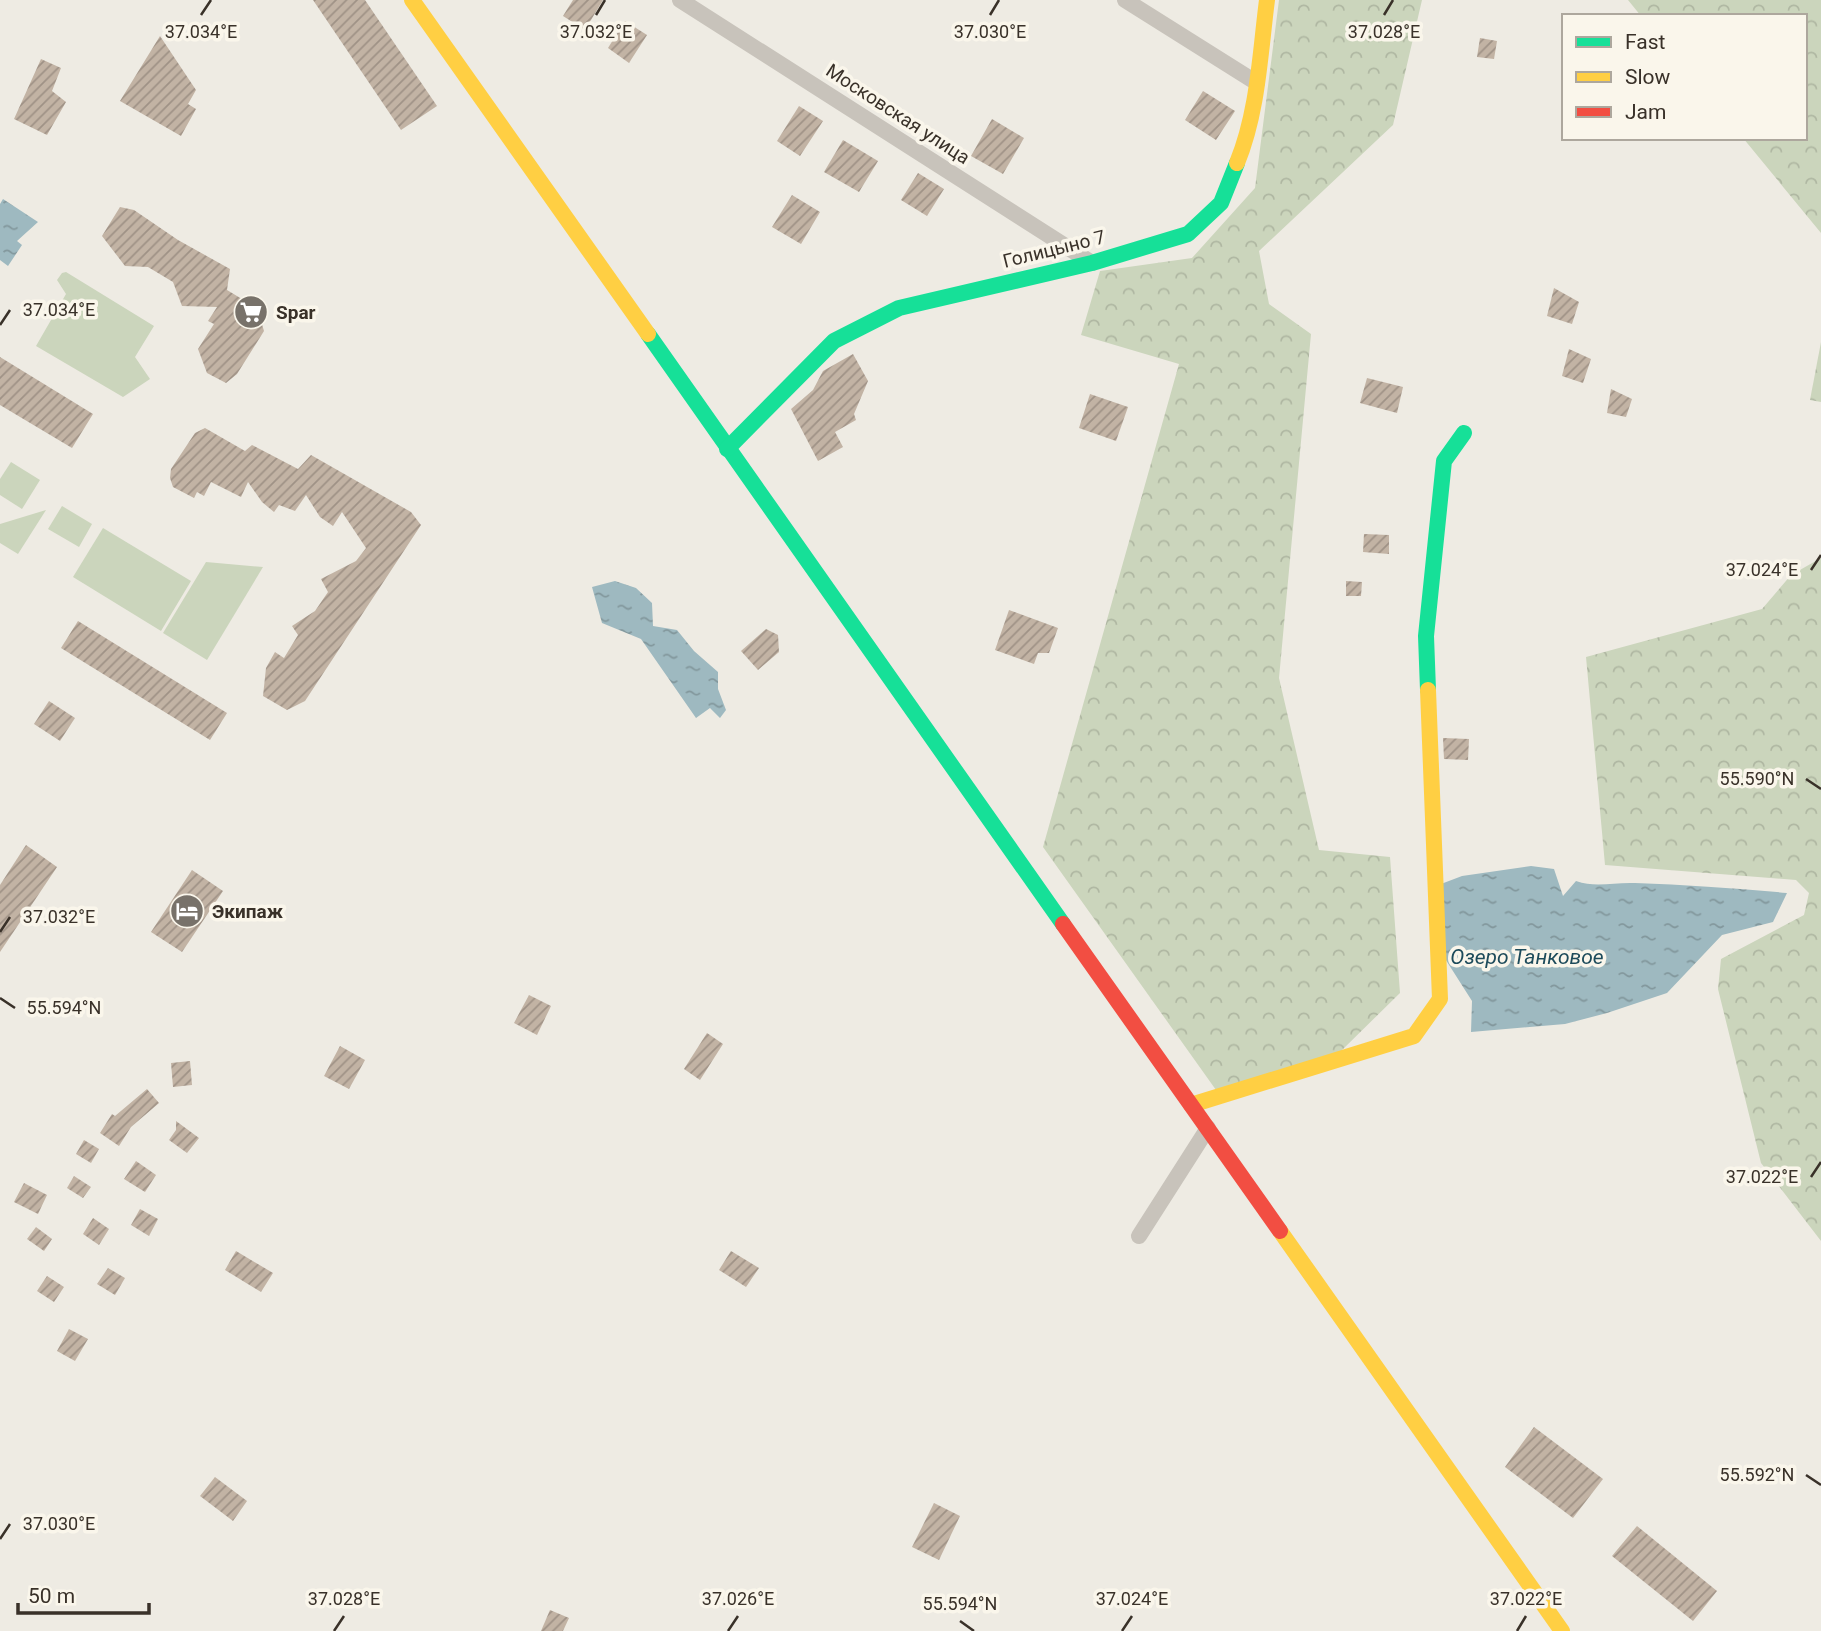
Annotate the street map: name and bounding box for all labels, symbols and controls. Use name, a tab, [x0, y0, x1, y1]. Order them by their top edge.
legend	[1562, 14, 1807, 140]
text: 37.034°E	[165, 21, 237, 42]
text: 37.032°E	[560, 21, 632, 42]
text: 37.030°E	[954, 21, 1026, 42]
text: 37.028°E	[1348, 21, 1420, 42]
text: Fast	[1625, 30, 1666, 54]
street label: Московская улица	[822, 59, 974, 169]
text: Slow	[1625, 65, 1671, 89]
text: Jam	[1625, 100, 1666, 124]
street label: Голицыно 7	[1000, 225, 1108, 273]
supermarket icon: Spar	[232, 293, 270, 331]
text: 37.034°E	[23, 299, 95, 320]
place label: Spar	[276, 301, 316, 324]
text: 37.024°E	[1726, 559, 1798, 580]
text: 55.590°N	[1720, 768, 1794, 789]
hotel icon: Экипаж	[168, 892, 206, 930]
place label: Экипаж	[212, 900, 284, 923]
text: 37.032°E	[23, 906, 95, 927]
water label: Озеро Танковое	[1450, 945, 1604, 969]
text: 55.594°N	[27, 997, 101, 1018]
text: 37.022°E	[1726, 1166, 1798, 1187]
text: 55.592°N	[1720, 1464, 1794, 1485]
text: 37.030°E	[23, 1513, 95, 1534]
scale bar	[18, 1572, 149, 1616]
text: 50 m	[28, 1584, 75, 1608]
text: 37.028°E	[308, 1588, 380, 1609]
text: 37.026°E	[702, 1588, 774, 1609]
text: 37.024°E	[1096, 1588, 1168, 1609]
text: 37.022°E	[1490, 1588, 1562, 1609]
text: 55.594°N	[923, 1593, 997, 1614]

